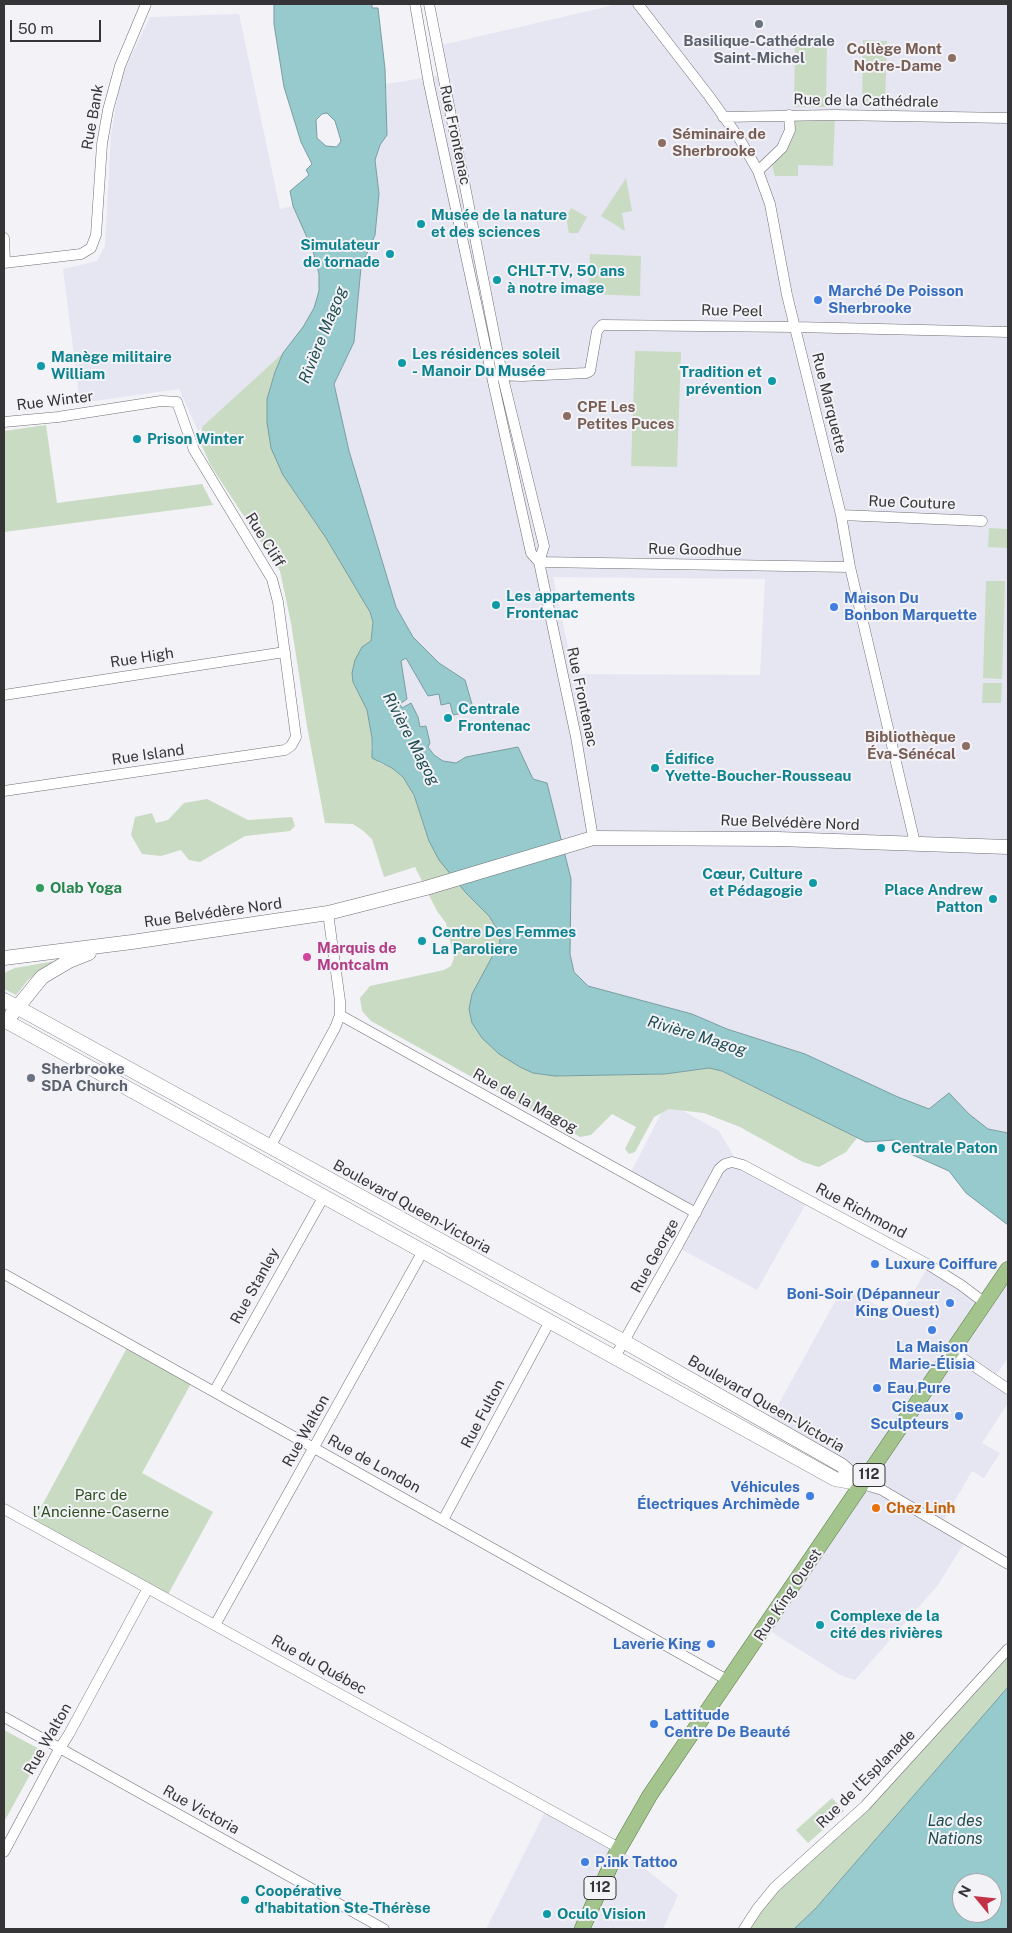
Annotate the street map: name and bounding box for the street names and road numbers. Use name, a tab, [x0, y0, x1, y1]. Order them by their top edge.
street label: Rue Bank	[78, 83, 108, 151]
street label: Rue Frontenac	[436, 83, 474, 187]
street label: Rue de la Cathédrale	[793, 91, 939, 111]
street label: Rue Peel	[701, 301, 763, 321]
street label: Rue Marquette	[808, 351, 850, 455]
street label: Rue Winter	[16, 387, 94, 415]
street label: Rue Couture	[868, 492, 956, 514]
street label: Rue Cliff	[241, 509, 289, 571]
street label: Rue Goodhue	[648, 540, 742, 560]
street label: Rue High	[109, 644, 175, 672]
street label: Rue Frontenac	[563, 645, 601, 749]
street label: Rue Island	[111, 741, 185, 769]
street label: Rue Belvédère Nord	[720, 812, 860, 834]
street label: Rue Belvédère Nord	[143, 894, 283, 932]
street label: Rue de la Magog	[470, 1065, 580, 1137]
street label: Boulevard Queen-Victoria	[330, 1156, 494, 1258]
street label: Rue Richmond	[812, 1179, 910, 1243]
street label: Rue George	[627, 1216, 683, 1296]
street label: Rue Stanley	[227, 1245, 283, 1327]
street label: Boulevard Queen-Victoria	[685, 1352, 847, 1456]
street label: Rue Fulton	[457, 1377, 509, 1451]
street label: Rue Walton	[279, 1392, 333, 1470]
street label: Rue de London	[324, 1431, 424, 1497]
road number: 112	[853, 1464, 885, 1486]
street label: Rue King Ouest	[750, 1545, 826, 1645]
street label: Rue du Québec	[268, 1631, 370, 1699]
street label: Rue Walton	[20, 1700, 76, 1778]
street label: Rue de l'Esplanade	[813, 1726, 919, 1832]
street label: Rue Victoria	[160, 1782, 242, 1838]
road number: 112	[584, 1876, 616, 1900]

